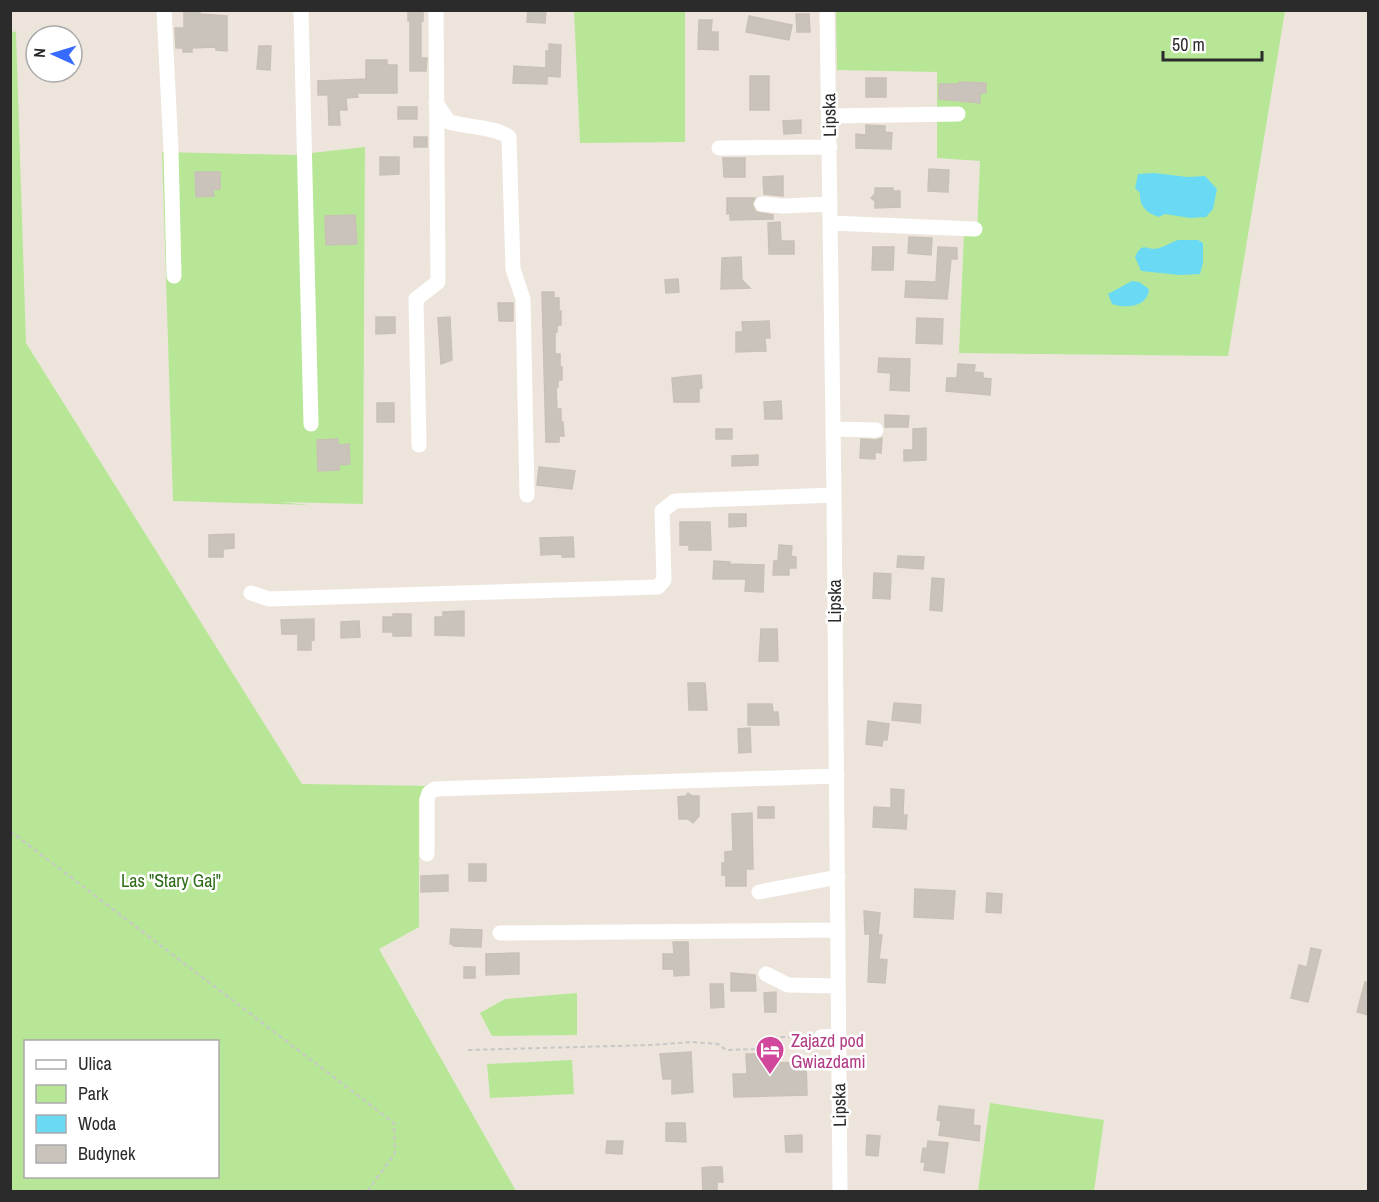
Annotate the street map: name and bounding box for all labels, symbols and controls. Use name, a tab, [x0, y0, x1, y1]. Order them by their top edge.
north arrow	[24, 24, 84, 84]
scale bar	[1163, 24, 1262, 62]
text: 50 m	[1172, 32, 1205, 57]
text: N	[28, 47, 50, 58]
street label: Lipska	[816, 93, 842, 137]
street label: Lipska	[822, 579, 847, 623]
park label: Las "Stary Gaj"	[121, 868, 221, 893]
place label: Zajazd pod Gwiazdami	[791, 1028, 866, 1074]
hotel icon: Zajazd pod Gwiazdami	[754, 1034, 786, 1076]
legend	[24, 1040, 219, 1178]
text: Ulica	[78, 1051, 112, 1076]
text: Park	[78, 1081, 109, 1106]
street label: Lipska	[826, 1083, 852, 1127]
text: Woda	[78, 1111, 116, 1136]
text: Budynek	[78, 1141, 136, 1166]

